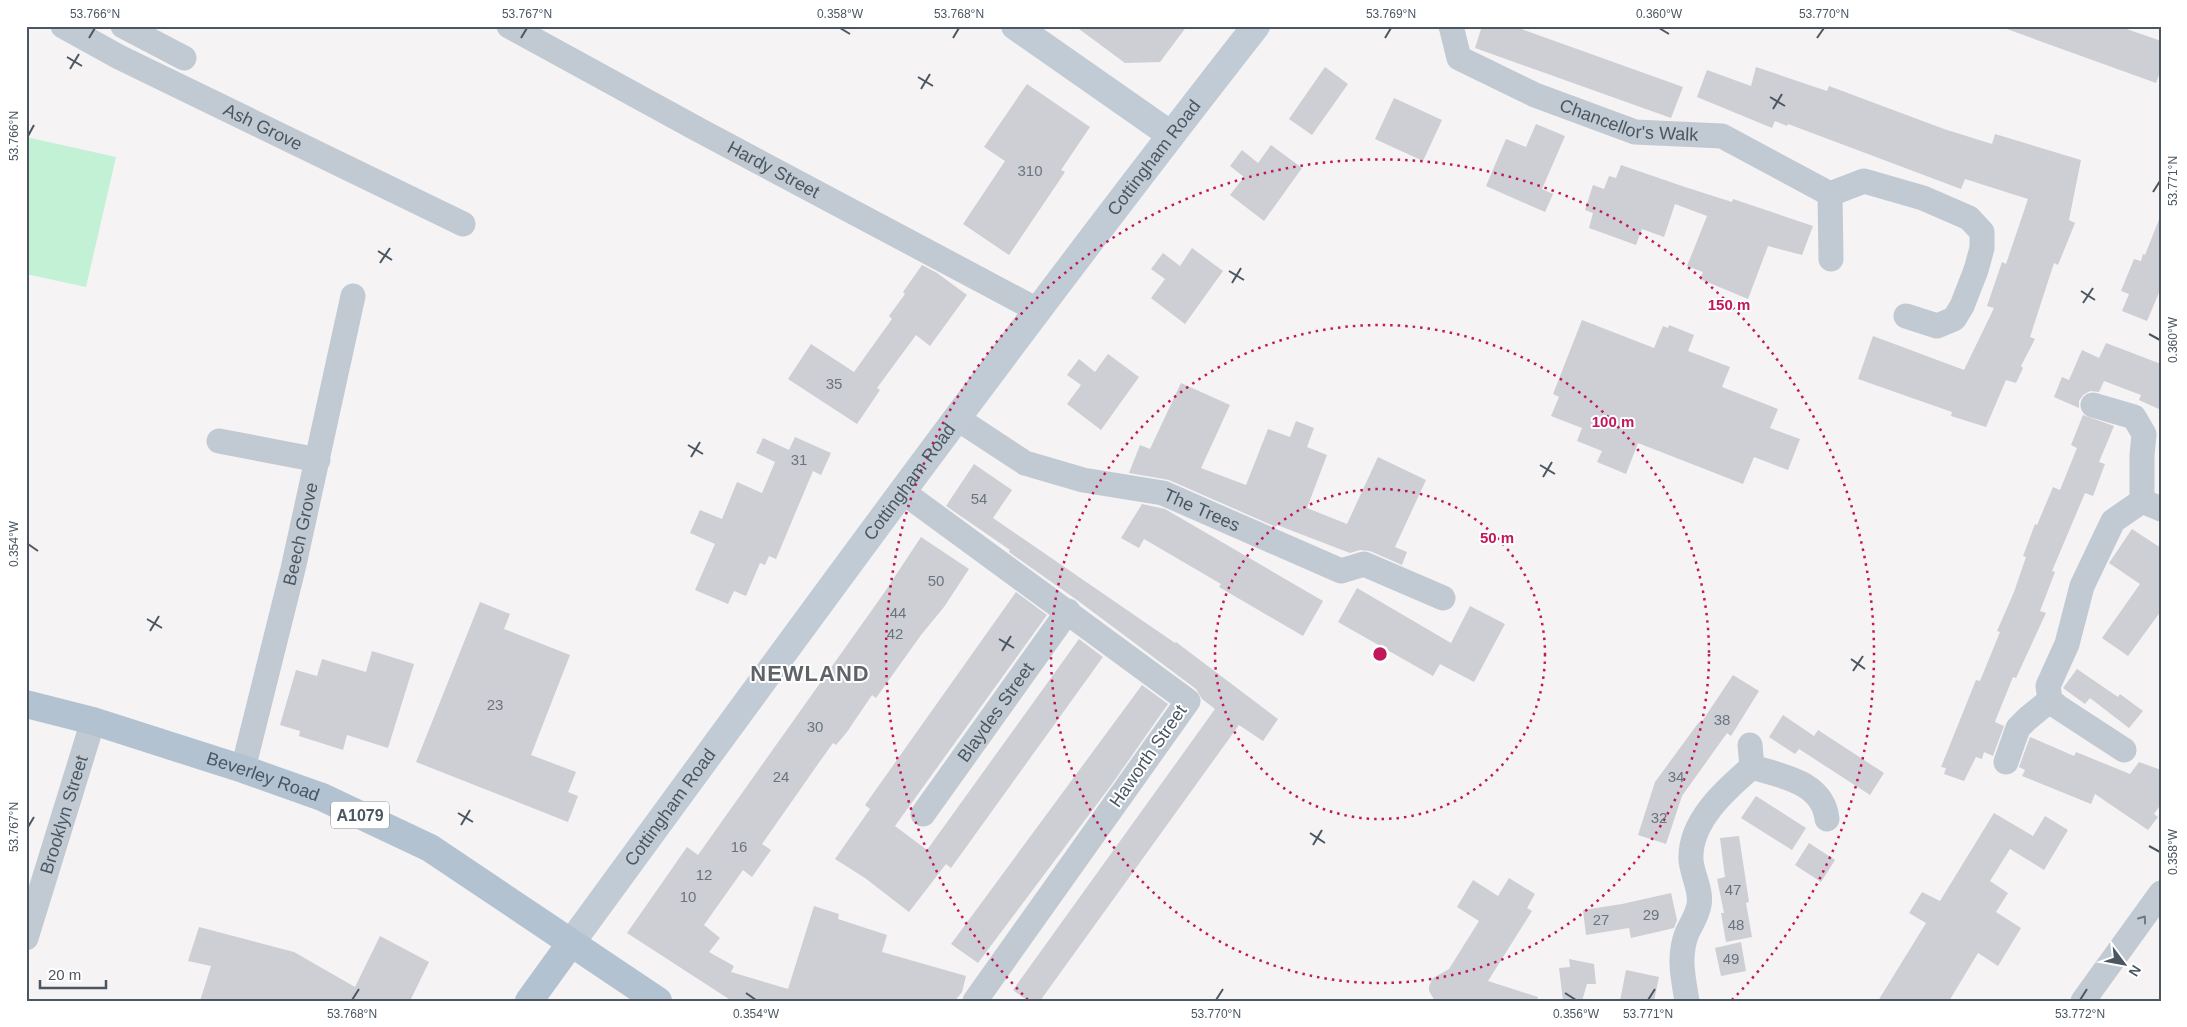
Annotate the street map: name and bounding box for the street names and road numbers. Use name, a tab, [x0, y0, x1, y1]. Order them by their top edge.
street label: Chancellor's Walk	[1557, 95, 1700, 145]
street label: Cottingham Road	[1103, 96, 1205, 219]
street label: Ash Grove	[220, 99, 306, 154]
street label: Hardy Street	[724, 137, 823, 202]
street label: Cottingham Road	[860, 420, 959, 544]
street label: Beech Grove	[279, 481, 322, 588]
street label: The Trees	[1161, 485, 1243, 535]
street label: Blaydes Street	[953, 659, 1038, 766]
street label: Haworth Street	[1105, 701, 1191, 811]
street label: Cottingham Road	[621, 745, 720, 870]
street label: Beverley Road	[204, 748, 322, 805]
street label: Brooklyn Street	[36, 753, 92, 877]
road number: A1079	[331, 802, 389, 828]

